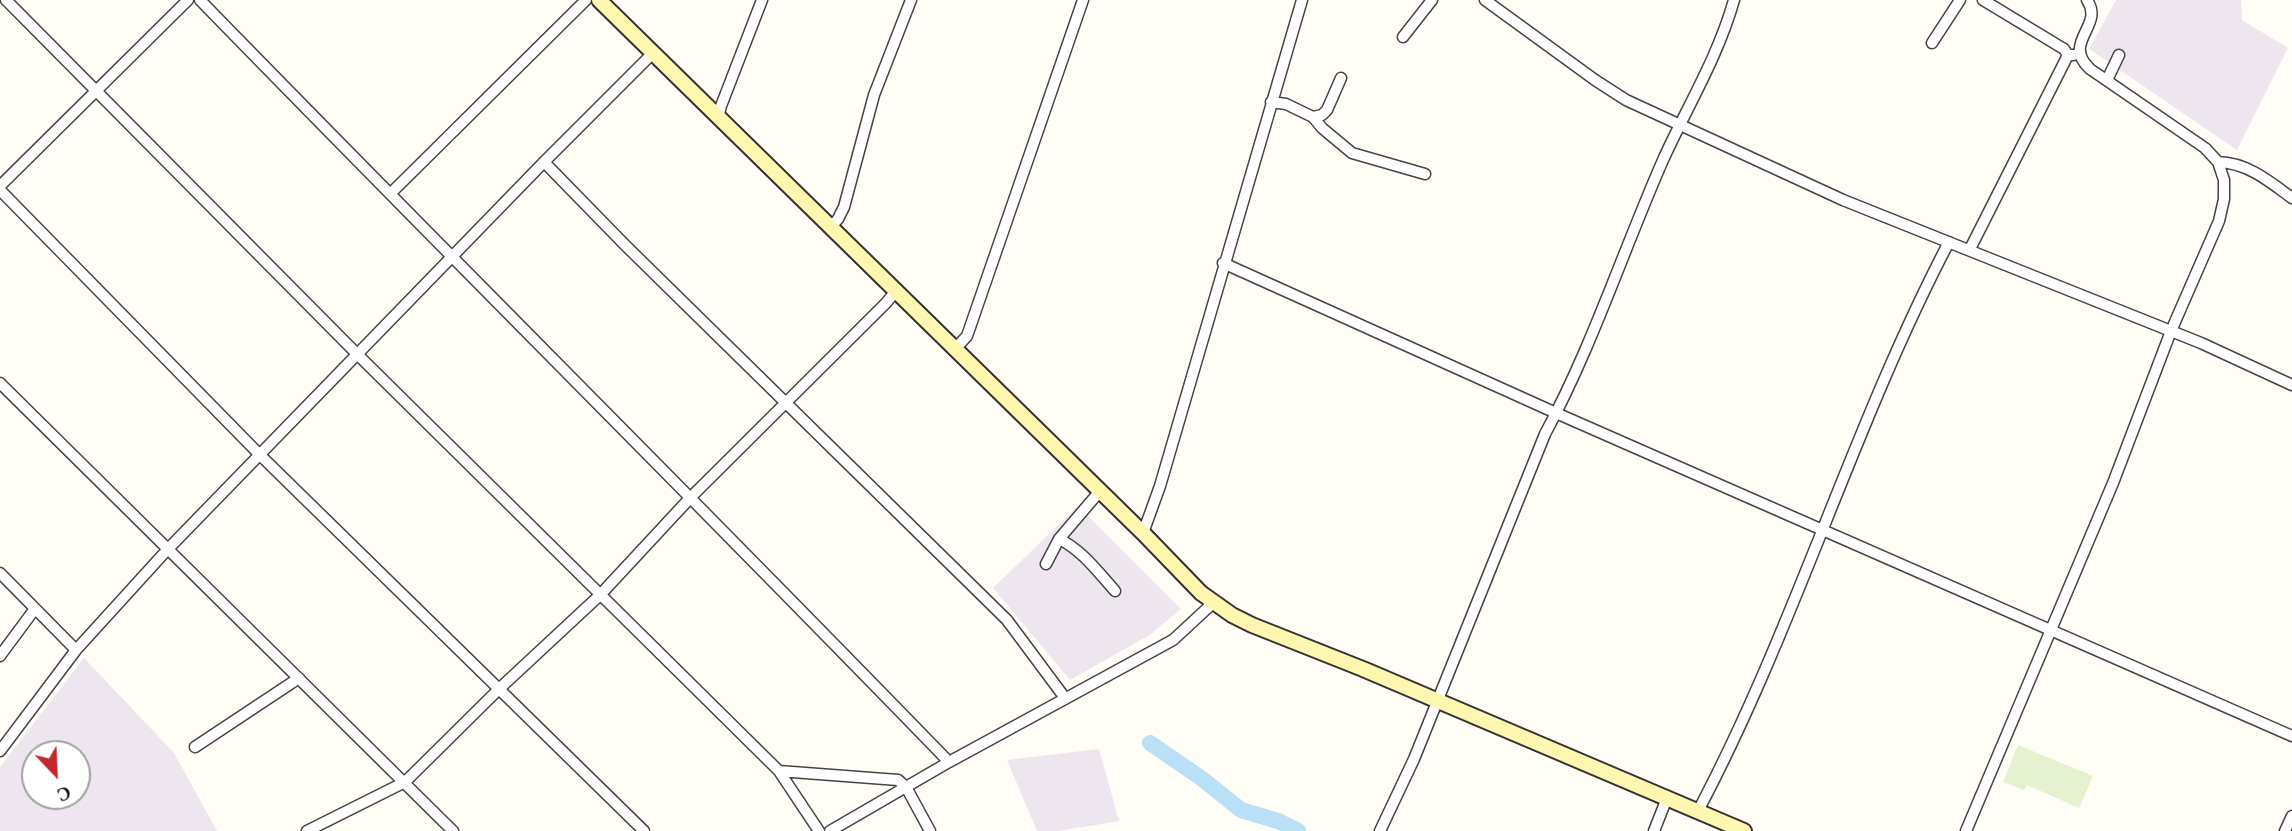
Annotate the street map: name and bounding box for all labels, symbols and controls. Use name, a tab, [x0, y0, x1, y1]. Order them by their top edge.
north arrow	[21, 740, 91, 810]
text: С	[52, 777, 76, 809]

